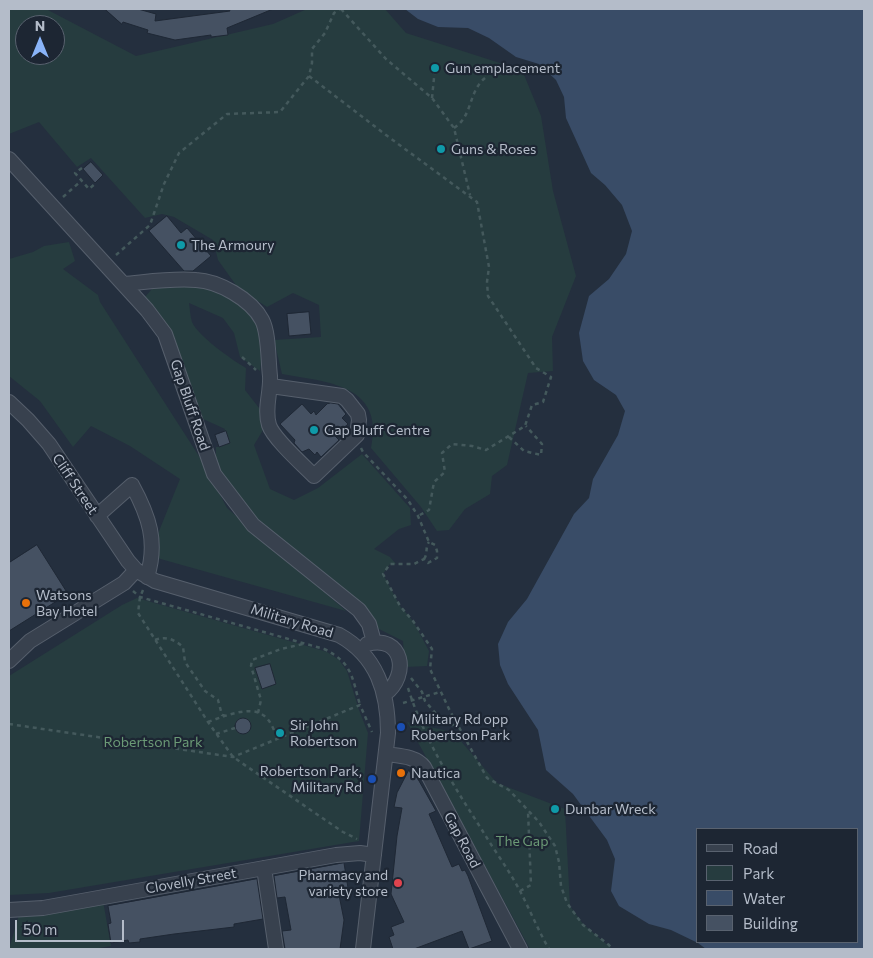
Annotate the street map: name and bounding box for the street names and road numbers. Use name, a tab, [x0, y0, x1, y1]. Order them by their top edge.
street label: Gap Bluff Road	[167, 357, 213, 453]
street label: Cliff Street	[49, 450, 101, 518]
street label: Military Road	[249, 600, 335, 642]
street label: Gap Road	[440, 809, 484, 871]
street label: Clovelly Street	[144, 865, 238, 897]

